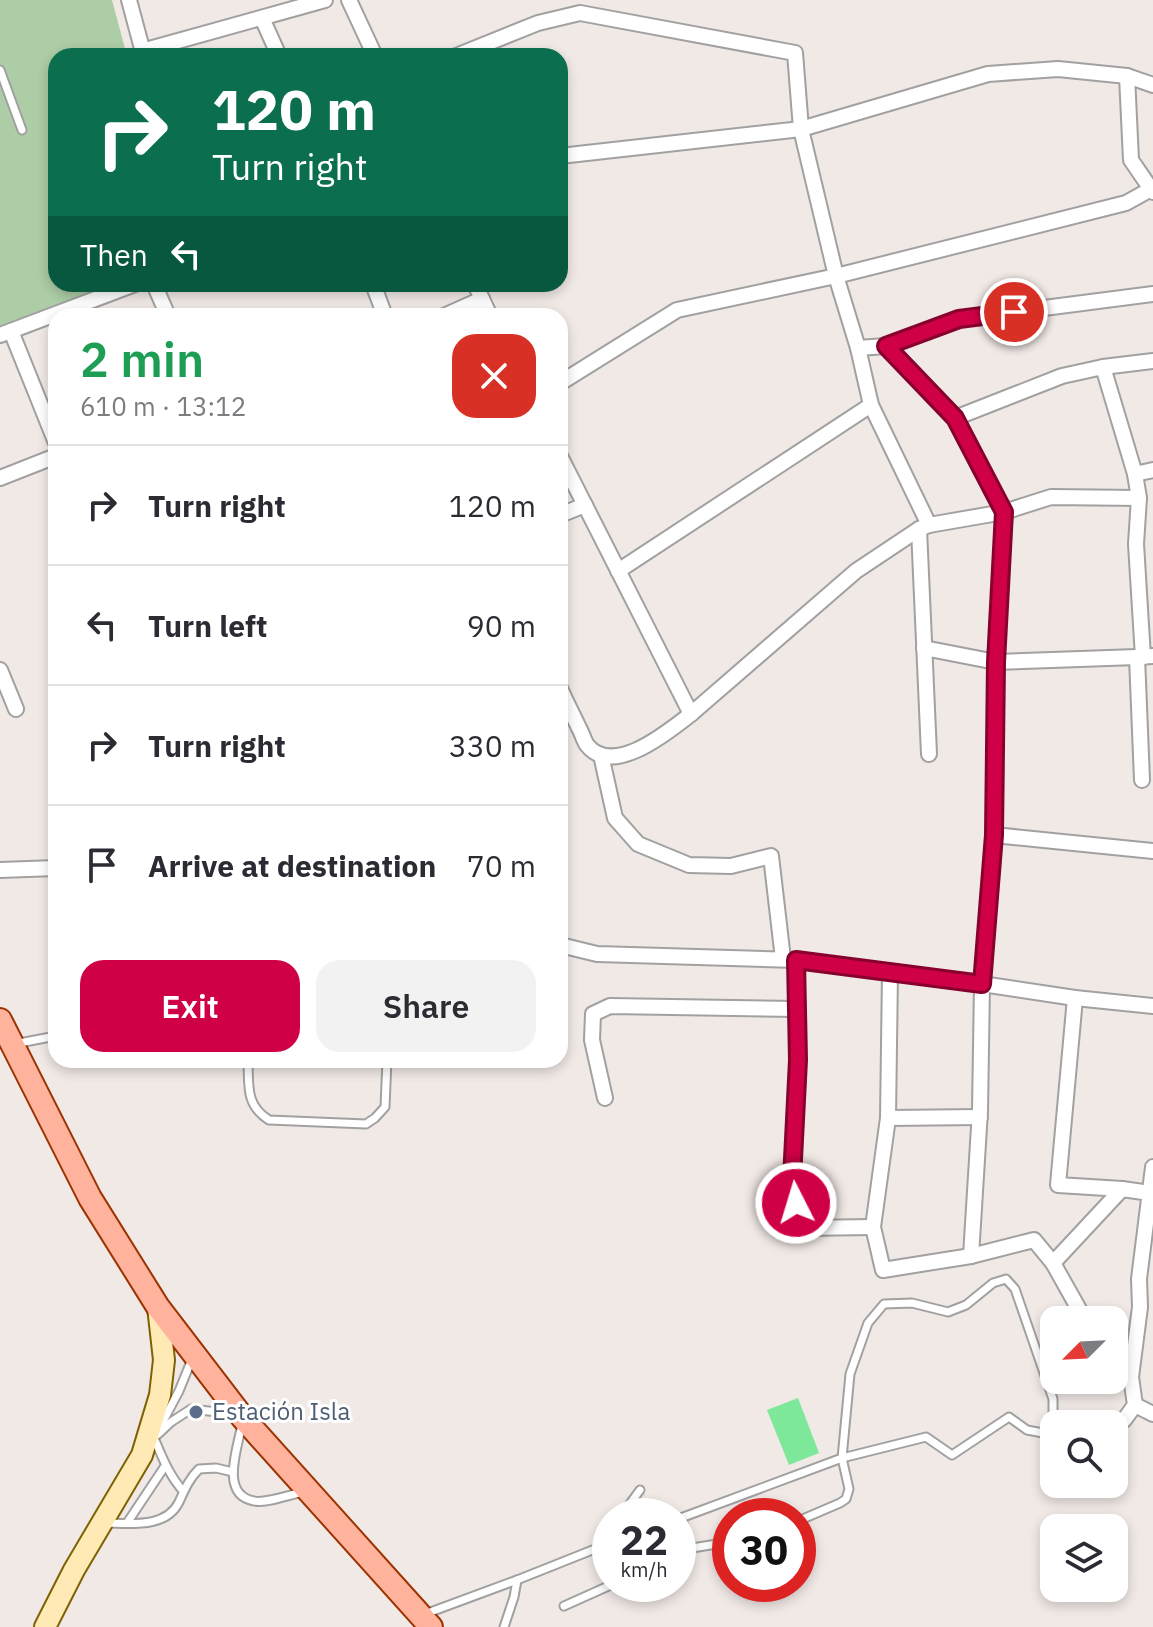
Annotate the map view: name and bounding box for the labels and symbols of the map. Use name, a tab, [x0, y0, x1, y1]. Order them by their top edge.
pin	[980, 278, 1048, 346]
position arrow	[754, 1161, 838, 1245]
north arrow	[1040, 1306, 1128, 1394]
place label: Estación Isla	[212, 1395, 350, 1427]
marker: Estación Isla	[187, 1403, 205, 1421]
speed limit sign: 30	[712, 1498, 816, 1602]

